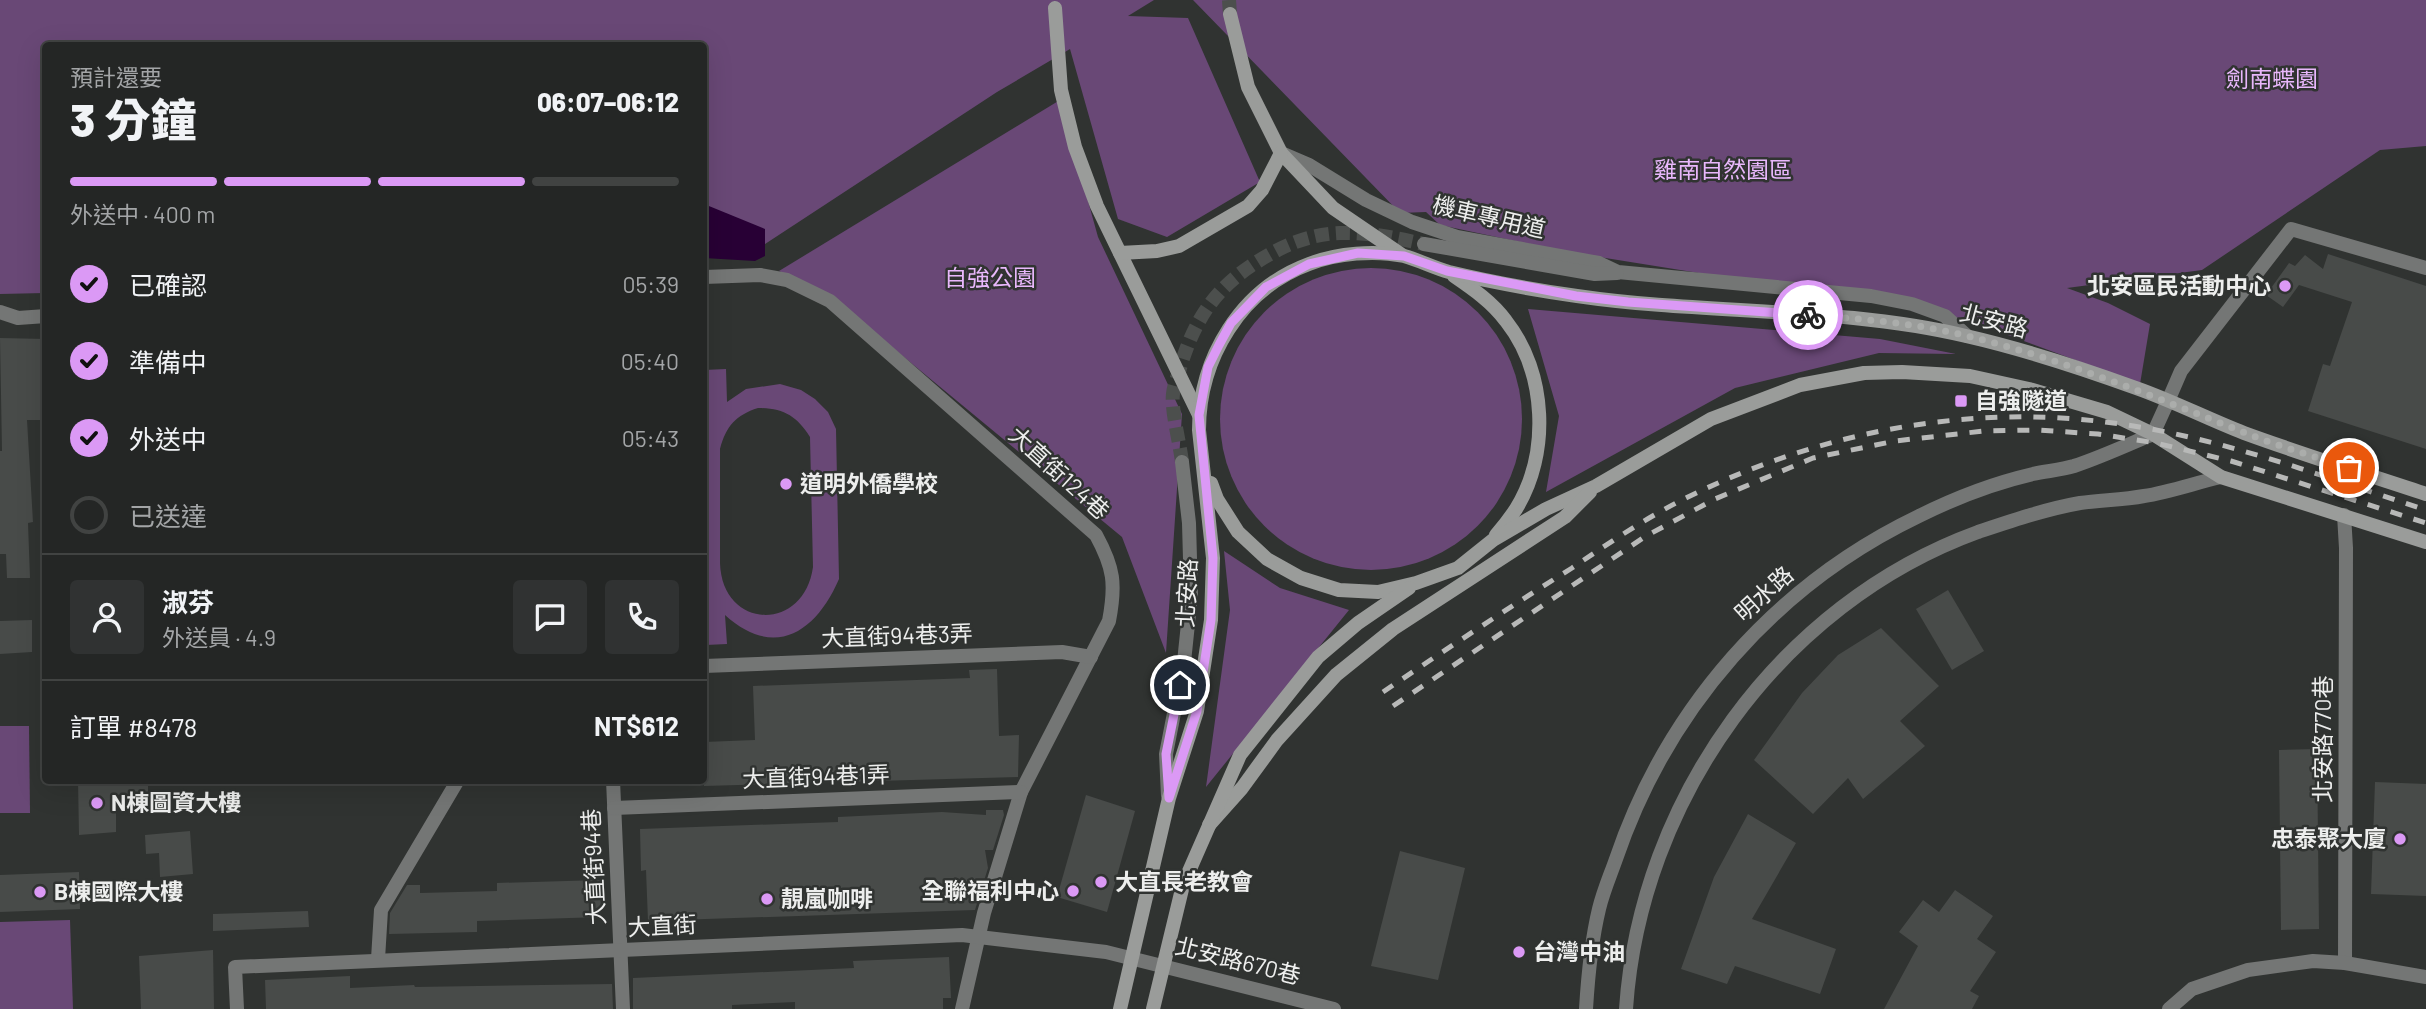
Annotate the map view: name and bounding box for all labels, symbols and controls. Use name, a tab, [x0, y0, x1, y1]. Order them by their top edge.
text: 預計還要	[70, 63, 162, 91]
park label: 劍南蝶園	[2226, 64, 2318, 92]
text: 06:07–06:12	[537, 86, 679, 117]
text: 3 分鐘	[70, 91, 196, 146]
park label: 雞南自然園區	[1654, 155, 1792, 183]
street label: 機車專用道	[1430, 189, 1548, 243]
text: 外送中 · 400 m	[70, 200, 215, 228]
park label: 自強公園	[944, 263, 1036, 291]
icon: check	[70, 265, 108, 303]
text: 已確認	[129, 269, 207, 300]
text: 05:39	[623, 270, 679, 298]
place label: 北安區民活動中心	[2087, 271, 2271, 299]
marker: 北安區民活動中心	[2277, 278, 2293, 294]
courier	[1773, 280, 1843, 350]
icon: bike	[1789, 296, 1827, 334]
street label: 北安路	[1957, 298, 2031, 342]
icon: check	[70, 342, 108, 380]
text: 準備中	[129, 346, 207, 377]
text: 05:40	[621, 347, 679, 375]
place label: 自強隧道	[1975, 386, 2067, 414]
marker: 自強隧道	[1953, 393, 1969, 409]
icon: check	[70, 419, 108, 457]
street label: 大直街124巷	[1004, 420, 1116, 525]
text: 外送中	[129, 423, 207, 454]
text: 05:43	[622, 424, 679, 452]
pin	[2319, 438, 2379, 498]
icon: bag	[2330, 449, 2368, 487]
place label: 道明外僑學校	[800, 469, 938, 497]
marker: 道明外僑學校	[778, 476, 794, 492]
text: 已送達	[129, 500, 207, 531]
street label: 北安路	[1170, 558, 1202, 628]
street label: 明水路	[1728, 560, 1798, 627]
button: person	[70, 580, 144, 654]
button: chat	[513, 580, 587, 654]
button: phone	[605, 580, 679, 654]
text: 淑芬	[162, 586, 214, 617]
street label: 大直街94巷3弄	[821, 618, 973, 652]
text: 外送員 · 4.9	[162, 623, 276, 651]
pin	[1150, 655, 1210, 715]
icon: home	[1161, 666, 1199, 704]
street label: 北安路770巷	[2308, 676, 2336, 802]
text: NT$612	[594, 710, 679, 741]
text: 訂單 #8478	[70, 711, 197, 742]
street label: 大直街94巷1弄	[742, 759, 890, 793]
place label: N棟圖資大樓	[111, 788, 241, 816]
marker: N棟圖資大樓	[89, 795, 105, 811]
street label: 大直街94巷	[576, 808, 610, 926]
place label: 忠泰聚大廈	[2271, 824, 2386, 852]
marker: 忠泰聚大廈	[2392, 831, 2408, 847]
place label: 大直長老教會	[1115, 867, 1253, 895]
marker: 大直長老教會	[1093, 874, 1109, 890]
place label: 全聯福利中心	[921, 876, 1059, 904]
place label: B棟國際大樓	[54, 877, 183, 905]
marker: 全聯福利中心	[1065, 883, 1081, 899]
marker: B棟國際大樓	[32, 884, 48, 900]
place label: 靚嵐咖啡	[781, 884, 873, 912]
marker: 靚嵐咖啡	[759, 891, 775, 907]
street label: 大直街	[627, 909, 697, 941]
street label: 北安路670巷	[1173, 931, 1304, 989]
place label: 台灣中油	[1533, 937, 1625, 965]
marker: 台灣中油	[1511, 944, 1527, 960]

